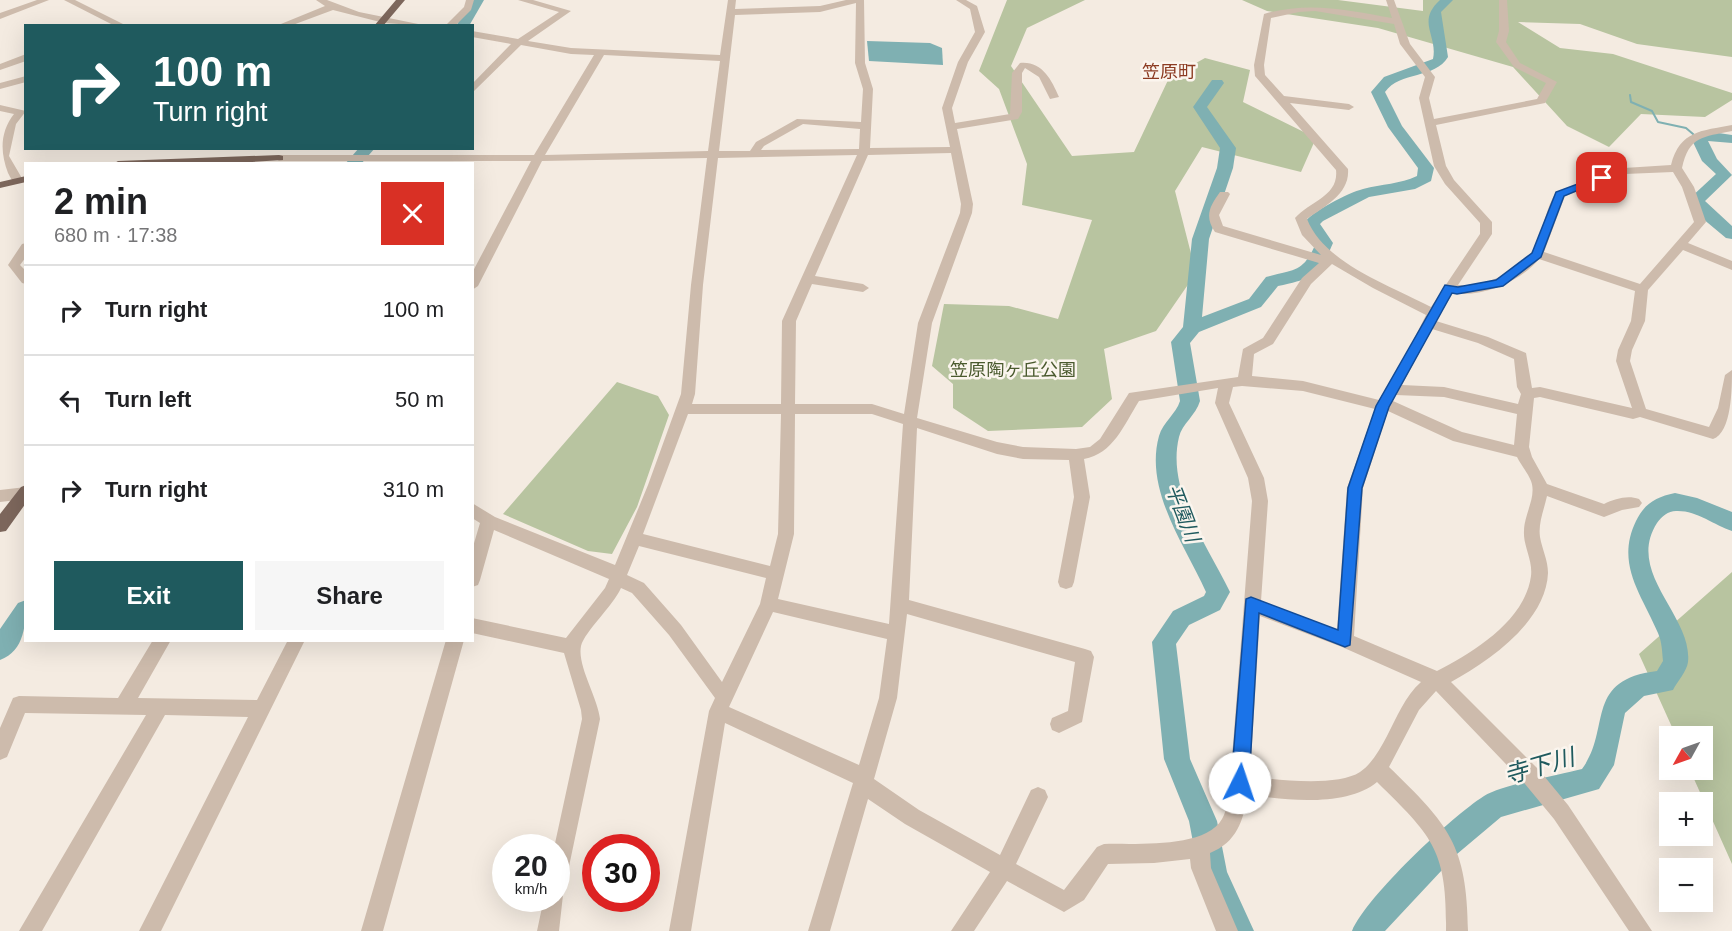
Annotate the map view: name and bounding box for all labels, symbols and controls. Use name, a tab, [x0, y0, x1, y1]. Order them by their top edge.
icon: right	[54, 48, 132, 126]
text: 100 m	[153, 48, 272, 95]
district label: 笠原町	[1142, 62, 1196, 82]
text: Turn right	[153, 97, 268, 127]
pin	[1576, 152, 1627, 203]
icon: arrive	[1585, 161, 1618, 194]
text: 2 min	[54, 181, 148, 222]
button: close	[381, 182, 444, 245]
text: 680 m · 17:38	[54, 224, 177, 246]
icon: right	[54, 294, 87, 327]
text: Turn right	[105, 297, 207, 322]
text: 100 m	[383, 297, 444, 322]
park label: 笠原陶ヶ丘公園	[950, 360, 1076, 380]
icon: left	[54, 384, 87, 417]
text: Turn left	[105, 387, 191, 412]
text: 50 m	[395, 387, 444, 412]
icon: right	[54, 474, 87, 507]
text: Turn right	[105, 477, 207, 502]
text: 310 m	[383, 477, 444, 502]
water label: 平園川	[1162, 481, 1205, 547]
button: Exit	[54, 561, 243, 630]
button: Share	[255, 561, 444, 630]
north arrow	[1659, 726, 1713, 780]
map controls	[1659, 726, 1713, 912]
water label: 寺下川	[1501, 742, 1580, 789]
position arrow	[1208, 751, 1272, 815]
button: +	[1659, 792, 1713, 846]
speed limit sign: 30	[582, 834, 660, 912]
text: 20	[514, 849, 548, 882]
button: −	[1659, 858, 1713, 912]
text: km/h	[515, 880, 547, 897]

